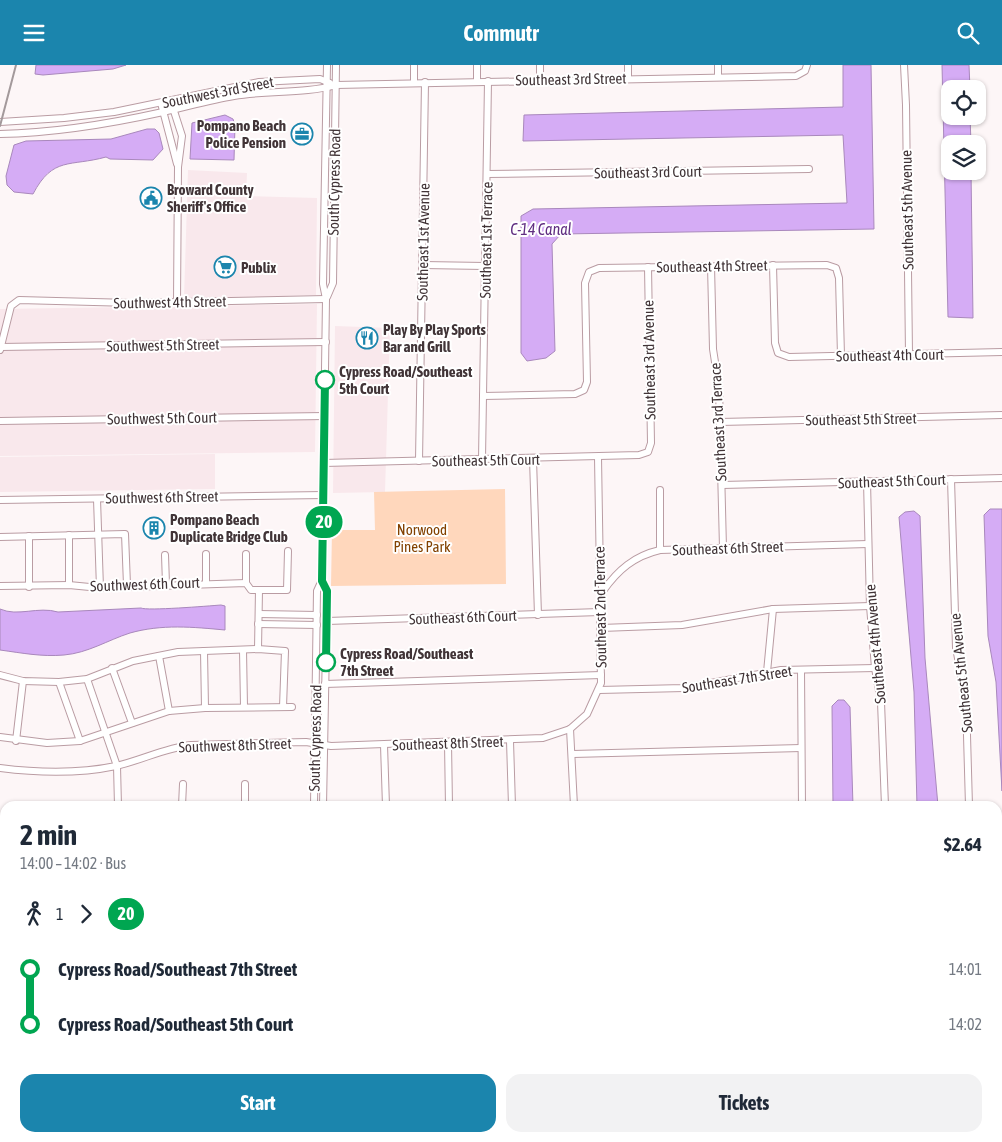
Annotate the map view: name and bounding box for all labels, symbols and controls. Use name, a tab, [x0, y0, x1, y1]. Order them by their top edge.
icon: menu	[20, 19, 48, 47]
icon: search	[954, 19, 982, 47]
text: Commutr	[463, 20, 539, 46]
street label: Southeast 3rd Street	[515, 70, 627, 88]
street label: Southwest 3rd Street	[161, 73, 275, 111]
map controls	[941, 80, 986, 180]
button: locate	[941, 80, 986, 125]
place label: Pompano Beach Police Pension	[197, 117, 286, 151]
office icon: Pompano Beach Police Pension	[290, 122, 314, 146]
street label: South Cypress Road	[325, 128, 343, 236]
button: layers	[941, 135, 986, 180]
street label: Southeast 5th Avenue	[897, 150, 917, 270]
street label: Southeast 3rd Court	[594, 163, 702, 181]
place label: Broward County Sheriff's Office	[167, 181, 254, 215]
street label: Southeast 1st Terrace	[476, 181, 496, 299]
street label: Southeast 1st Avenue	[413, 183, 433, 301]
public building icon: Broward County Sheriff's Office	[139, 186, 163, 210]
water label: C-14 Canal	[510, 220, 572, 238]
supermarket icon: Publix	[213, 255, 237, 279]
street label: Southeast 4th Street	[656, 257, 768, 275]
place label: Publix	[241, 259, 276, 276]
street label: Southwest 4th Street	[113, 293, 227, 311]
street label: Southeast 3rd Avenue	[639, 300, 659, 420]
place label: Play By Play Sports Bar and Grill	[383, 321, 486, 355]
restaurant icon: Play By Play Sports Bar and Grill	[355, 326, 379, 350]
street label: Southwest 5th Street	[106, 336, 220, 354]
street label: Southeast 4th Court	[836, 346, 944, 364]
street label: Southeast 3rd Terrace	[706, 362, 730, 482]
place label: Cypress Road/Southeast 5th Court	[339, 363, 473, 397]
marker: Cypress Road/Southeast 5th Court	[315, 370, 335, 390]
street label: Southwest 5th Court	[107, 409, 217, 427]
street label: Southeast 5th Street	[805, 410, 917, 428]
street label: Southeast 5th Court	[432, 451, 540, 469]
street label: Southeast 5th Court	[838, 471, 946, 491]
street label: Southwest 6th Street	[105, 488, 219, 506]
line badge: 20	[302, 506, 346, 538]
place label: Pompano Beach Duplicate Bridge Club	[170, 511, 288, 545]
text: 20	[316, 511, 332, 532]
building icon: Pompano Beach Duplicate Bridge Club	[142, 516, 166, 540]
park label: Norwood Pines Park	[394, 521, 451, 555]
street label: Southeast 6th Street	[672, 538, 784, 558]
street label: Southeast 2nd Terrace	[590, 546, 610, 668]
street label: Southwest 6th Court	[90, 574, 200, 594]
street label: Southeast 4th Avenue	[861, 583, 889, 704]
street label: Southeast 6th Court	[409, 607, 517, 627]
street label: Southeast 5th Avenue	[946, 612, 976, 733]
place label: Cypress Road/Southeast 7th Street	[340, 645, 474, 679]
marker: Cypress Road/Southeast 7th Street	[316, 652, 336, 672]
street label: Southeast 7th Street	[681, 662, 793, 696]
street label: South Cypress Road	[306, 684, 324, 792]
street label: Southeast 8th Street	[392, 733, 504, 753]
street label: Southwest 8th Street	[178, 735, 292, 755]
text: 2 min	[20, 819, 77, 851]
text: $2.64	[944, 833, 982, 855]
text: 14:00 – 14:02 · Bus	[20, 854, 126, 872]
icon: walk	[20, 900, 48, 928]
icon: forward	[72, 900, 100, 928]
text: 20	[118, 903, 134, 924]
text: 1	[56, 905, 64, 923]
text: Cypress Road/Southeast 7th Street	[58, 958, 297, 980]
text: 14:01	[949, 960, 982, 978]
text: Cypress Road/Southeast 5th Court	[58, 1013, 293, 1035]
text: 14:02	[949, 1015, 982, 1033]
button: Start	[20, 1074, 496, 1132]
button: Tickets	[506, 1074, 982, 1132]

